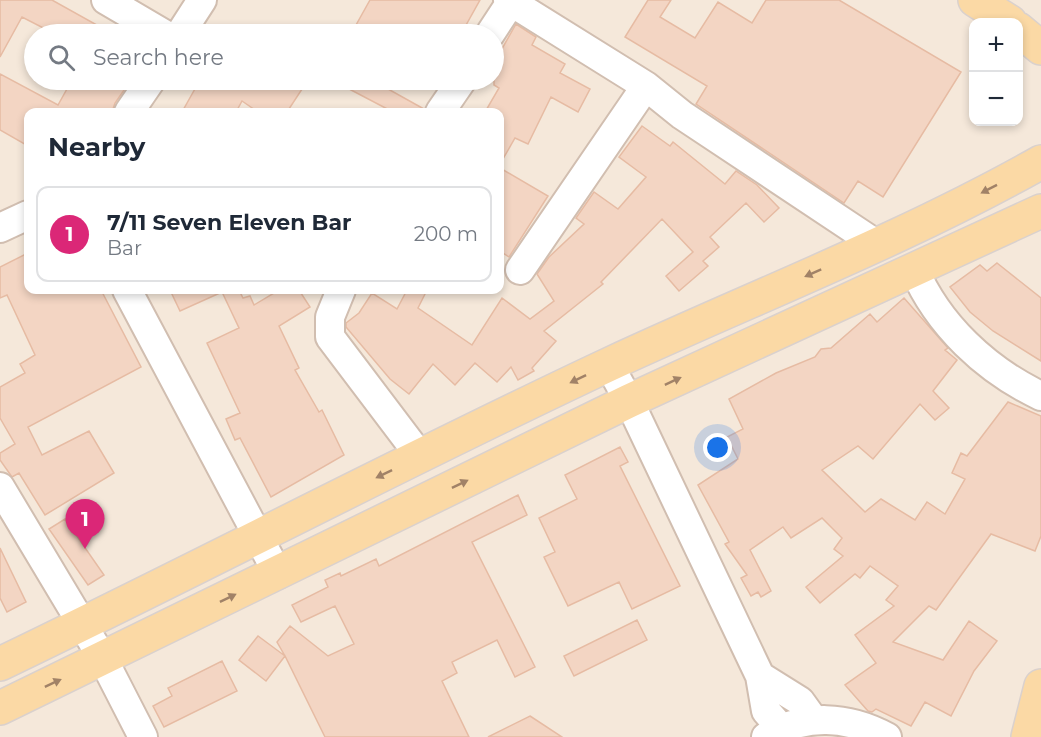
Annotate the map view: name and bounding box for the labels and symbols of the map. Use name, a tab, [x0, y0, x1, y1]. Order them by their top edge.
one-way arrow	[981, 185, 998, 194]
one-way arrow	[805, 268, 822, 277]
one-way arrow	[570, 375, 587, 384]
one-way arrow	[665, 376, 682, 385]
your location	[703, 433, 732, 462]
one-way arrow	[375, 468, 393, 478]
one-way arrow	[451, 480, 469, 490]
pin: 1	[66, 500, 104, 549]
one-way arrow	[220, 593, 237, 602]
one-way arrow	[44, 678, 61, 687]

